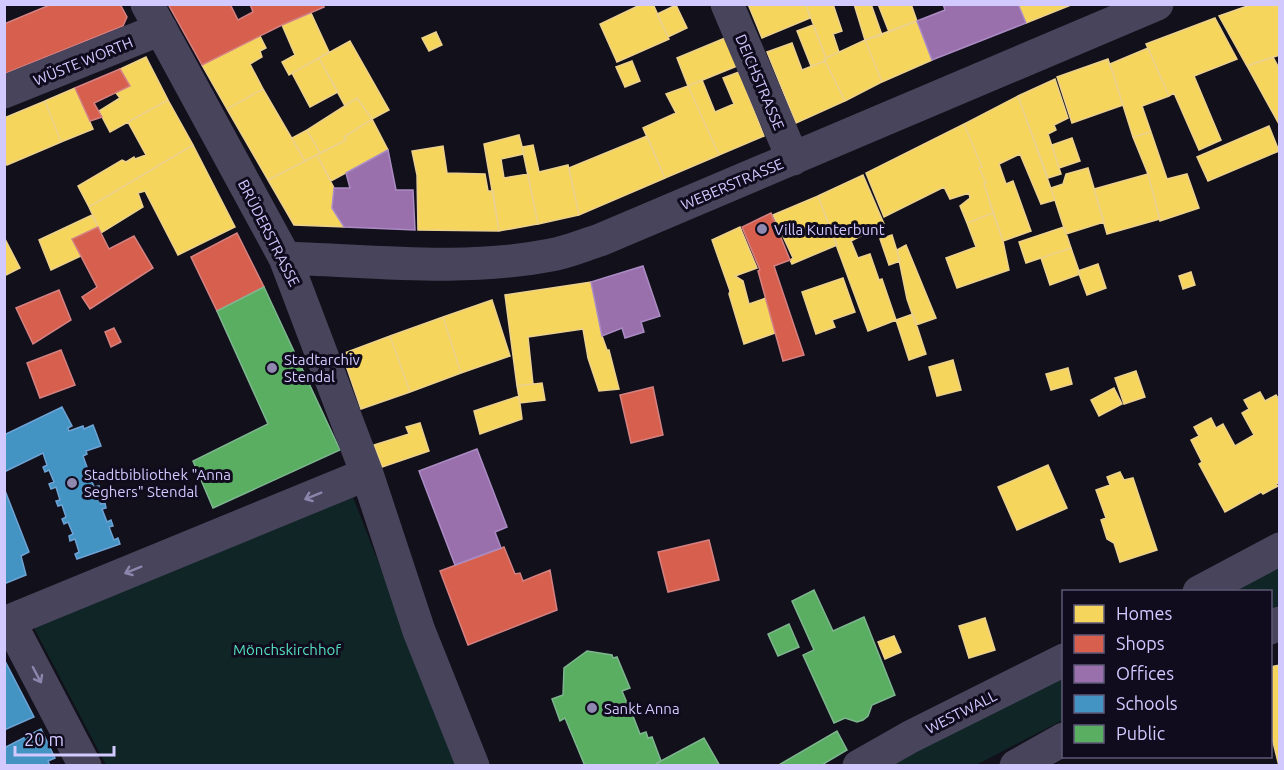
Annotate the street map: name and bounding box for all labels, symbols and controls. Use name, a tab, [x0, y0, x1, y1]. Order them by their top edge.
street label: DEICHSTRASSE	[732, 31, 788, 133]
street label: WÜSTE WORTH	[31, 33, 135, 89]
street label: WEBERSTRASSE	[678, 155, 786, 213]
street label: BRÜDERSTRASSE	[235, 177, 303, 289]
place label: Villa Kunterbunt	[774, 221, 885, 238]
marker: Villa Kunterbunt	[755, 222, 769, 236]
place label: Stadtarchiv Stendal	[284, 351, 361, 385]
marker: Stadtarchiv Stendal	[265, 361, 279, 375]
place label: Stadtbibliothek "Anna Seghers" Stendal	[84, 466, 231, 500]
marker: Stadtbibliothek "Anna Seghers" Stendal	[65, 476, 79, 490]
one-way arrow	[305, 491, 323, 502]
one-way arrow	[124, 565, 143, 576]
legend	[1062, 590, 1272, 758]
text: Homes	[1116, 603, 1173, 623]
text: Shops	[1116, 633, 1165, 653]
park label: Mönchskirchhof	[233, 641, 341, 658]
text: Offices	[1116, 663, 1174, 683]
one-way arrow	[32, 665, 43, 683]
street label: WESTWALL	[923, 687, 1000, 737]
text: Schools	[1116, 693, 1178, 713]
place label: Sankt Anna	[604, 700, 680, 717]
marker: Sankt Anna	[585, 701, 599, 715]
scale bar	[15, 719, 114, 757]
text: Public	[1116, 723, 1165, 743]
text: 20 m	[24, 729, 64, 749]

